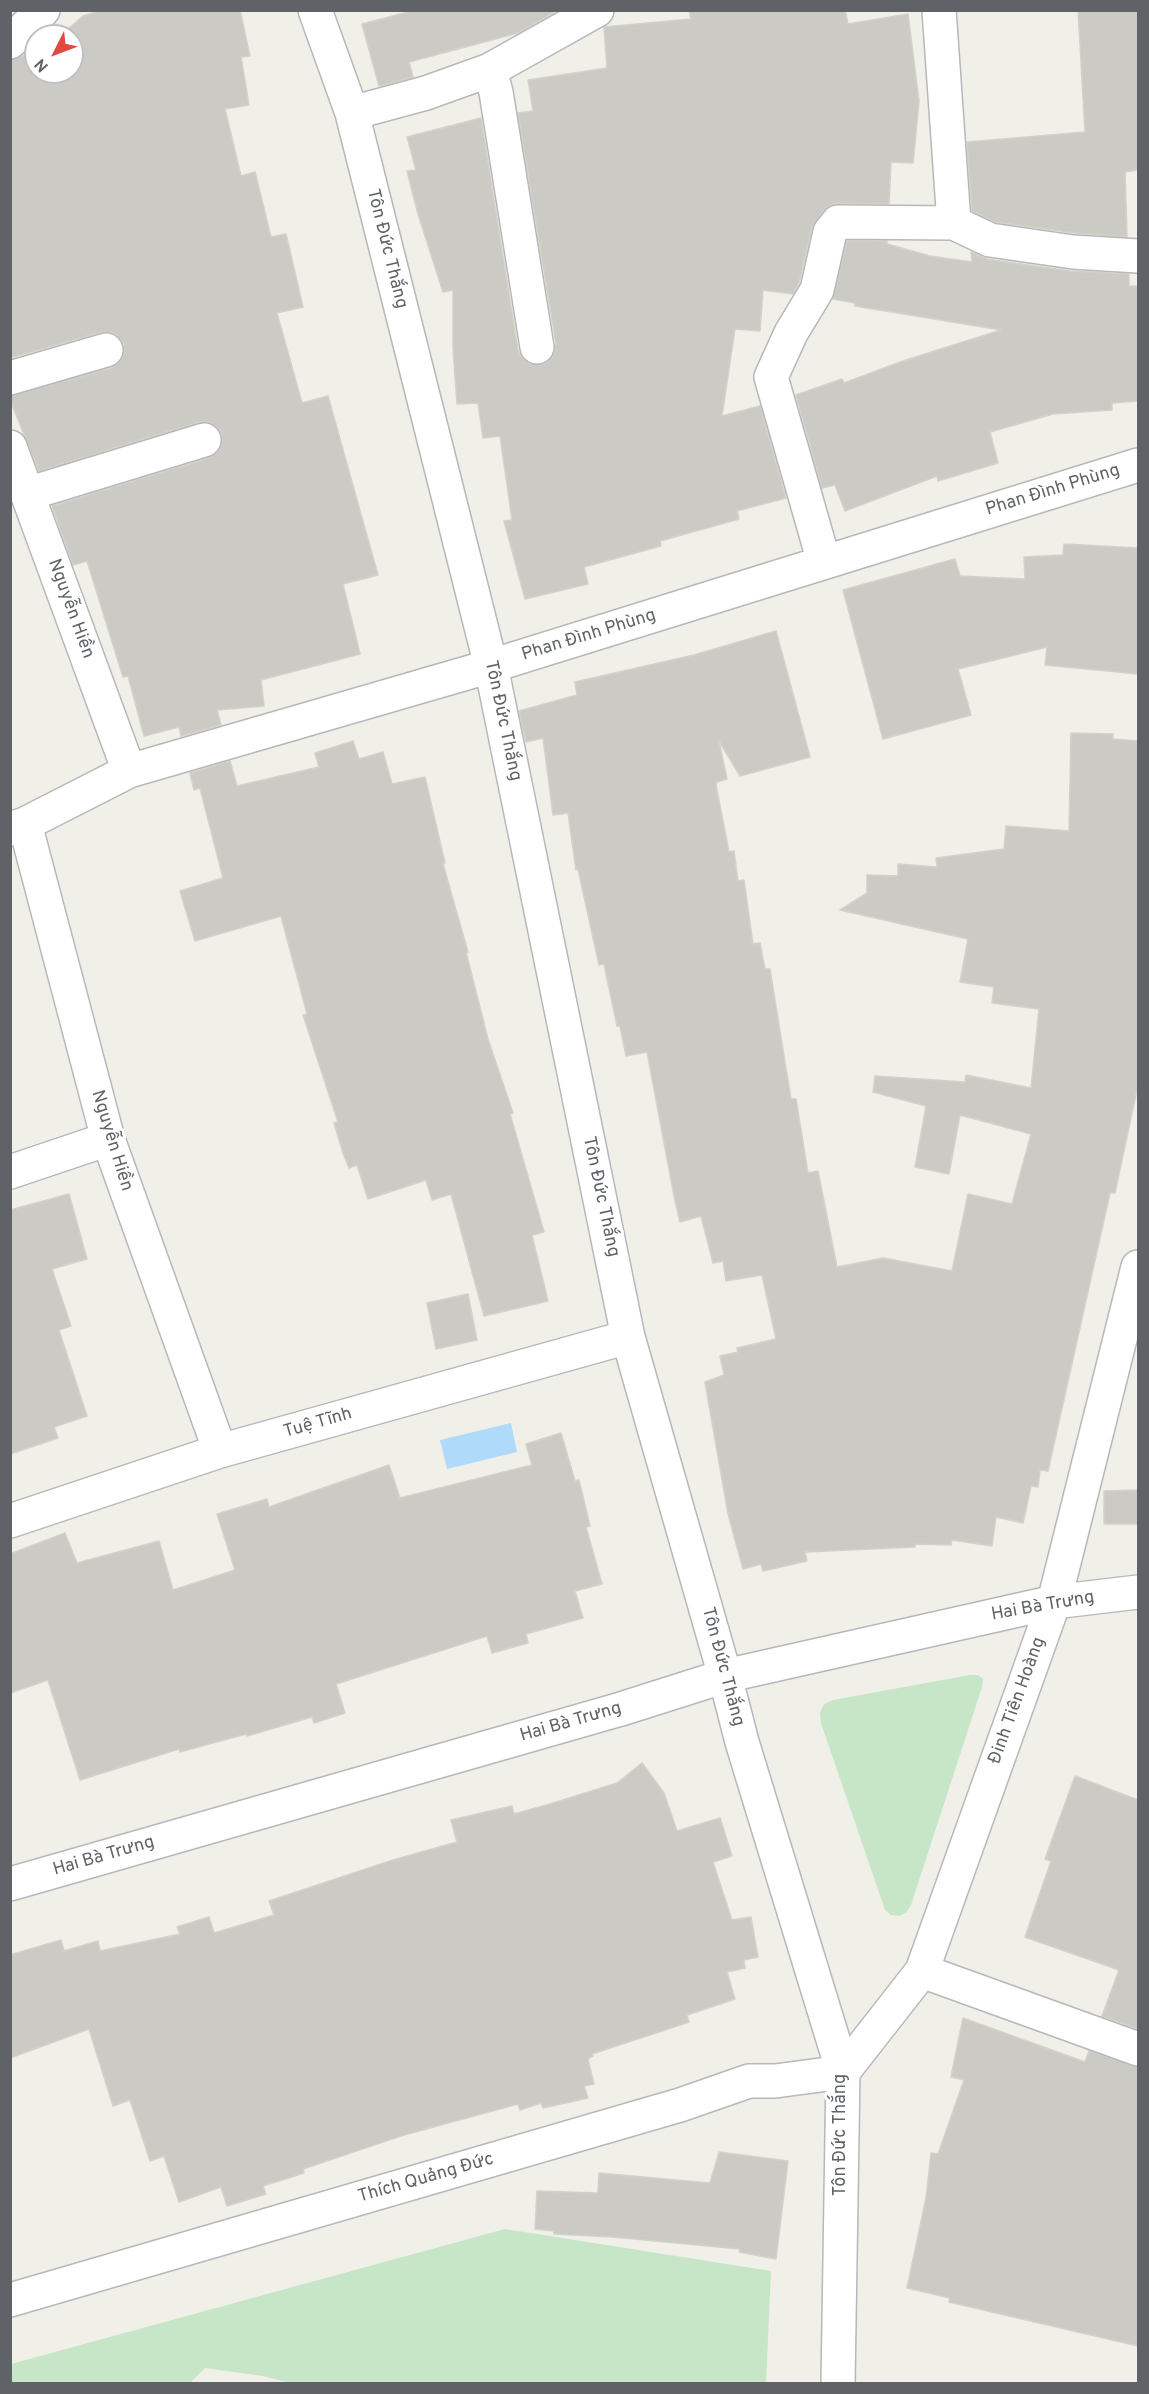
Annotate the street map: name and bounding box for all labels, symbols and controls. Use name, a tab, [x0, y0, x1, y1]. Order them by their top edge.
north arrow	[24, 24, 84, 84]
text: N	[31, 54, 53, 76]
street label: Tôn Đức Thắng	[361, 187, 411, 311]
street label: Phan Đình Phùng	[983, 460, 1123, 522]
street label: Nguyễn Hiền	[42, 556, 98, 662]
street label: Phan Đình Phùng	[519, 605, 659, 667]
street label: Tôn Đức Thắng	[479, 659, 525, 783]
street label: Nguyễn Hiền	[85, 1088, 137, 1194]
street label: Tôn Đức Thắng	[577, 1135, 623, 1259]
street label: Tuệ Tĩnh	[281, 1404, 355, 1444]
street label: Hai Bà Trưng	[990, 1587, 1096, 1627]
street label: Tôn Đức Thắng	[696, 1605, 748, 1729]
street label: Đinh Tiên Hoàng	[985, 1635, 1051, 1767]
street label: Hai Bà Trưng	[518, 1698, 624, 1748]
street label: Hai Bà Trưng	[51, 1832, 157, 1882]
street label: Tôn Đức Thắng	[830, 2074, 852, 2196]
street label: Thích Quảng Đức	[356, 2149, 496, 2209]

